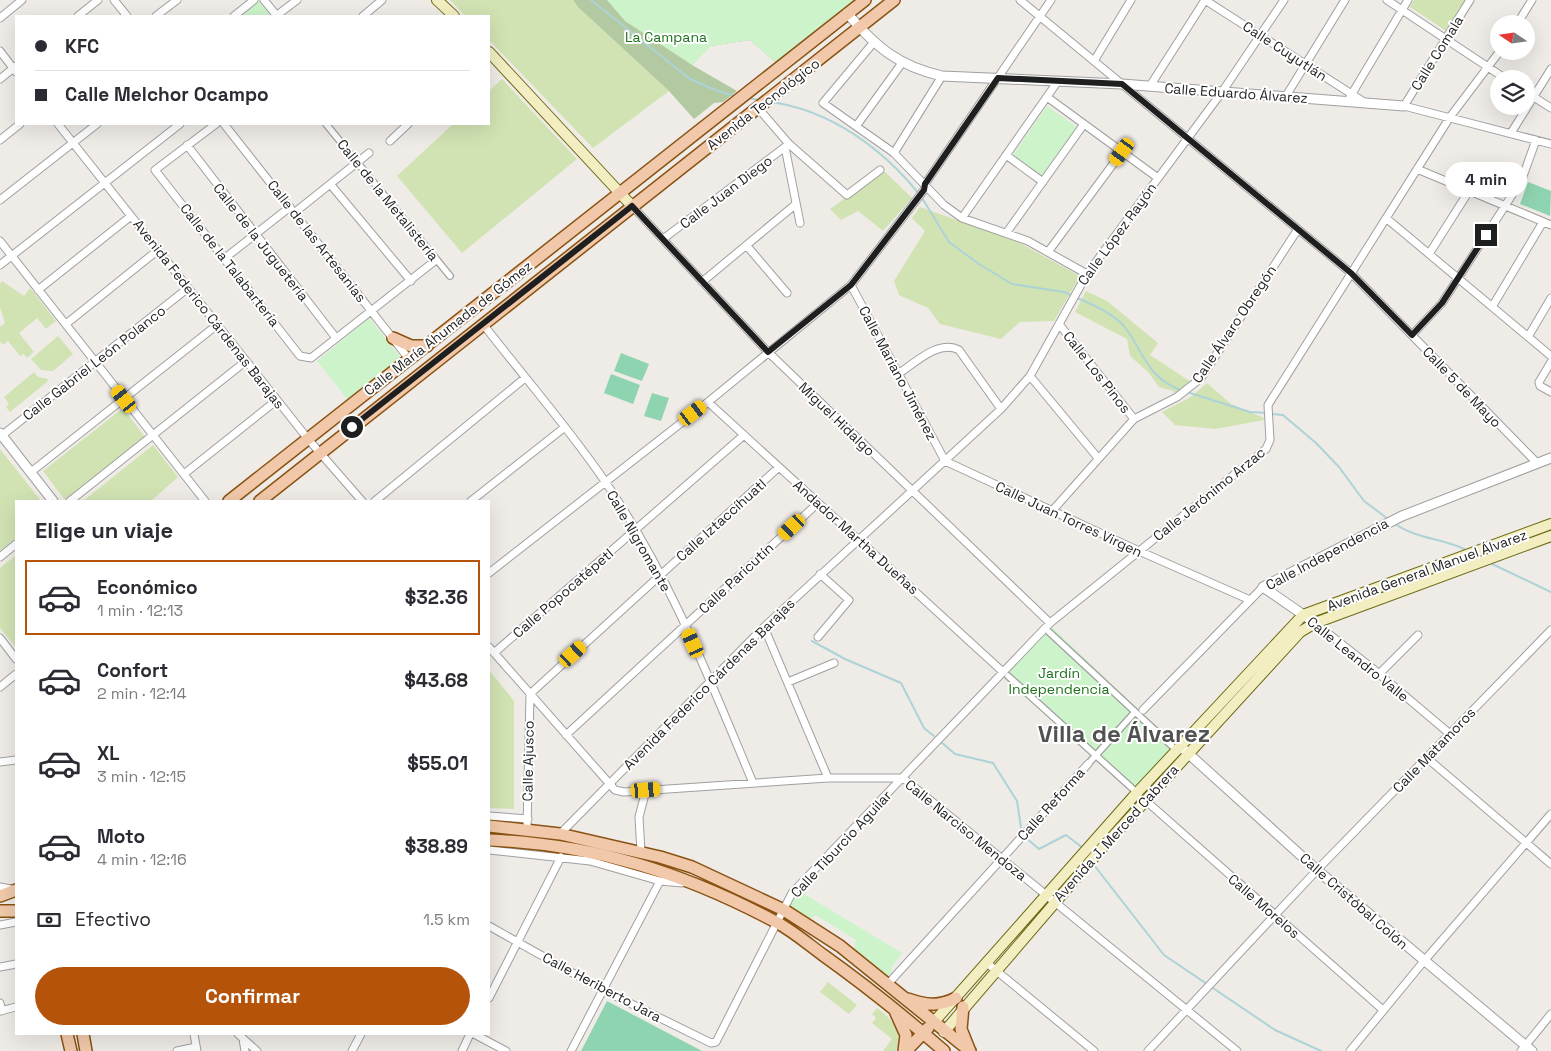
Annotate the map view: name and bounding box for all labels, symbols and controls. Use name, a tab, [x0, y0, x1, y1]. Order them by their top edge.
street label: Calle Comala	[1407, 12, 1467, 94]
north arrow	[1490, 15, 1535, 60]
map controls	[1490, 15, 1535, 115]
street label: Calle Cuyutlán	[1239, 17, 1331, 85]
park label: La Campana	[625, 28, 707, 46]
text: KFC	[65, 34, 99, 59]
street label: Avenida Tecnológico	[703, 54, 823, 154]
button: layers	[1490, 70, 1535, 115]
street label: Calle Eduardo Álvarez	[1164, 79, 1308, 107]
text: Calle Melchor Ocampo	[65, 82, 269, 107]
street label: Calle de la Metalistería	[333, 135, 443, 265]
car	[1107, 135, 1136, 169]
street label: Calle Juan Diego	[676, 151, 776, 233]
callout: 4 min	[1445, 162, 1527, 198]
text: 4 min	[1465, 169, 1507, 190]
street label: Calle de las Artesanías	[264, 176, 370, 306]
street label: Calle de la Juguetería	[209, 179, 313, 305]
street label: Calle López Rayón	[1074, 179, 1160, 289]
street label: Calle de la Talabartería	[176, 200, 284, 330]
street label: Avenida Federico Cárdenas Barajas	[129, 216, 289, 412]
route end	[1475, 224, 1497, 246]
street label: Calle María Ahumada de Gómez	[360, 257, 536, 399]
street label: Calle Álvaro Obregón	[1188, 262, 1280, 386]
street label: Calle Gabriel León Polanco	[19, 301, 169, 425]
street label: Calle Mariano Jiménez	[855, 303, 941, 443]
street label: Calle Los Pinos	[1059, 327, 1135, 417]
street label: Calle 5 de Mayo	[1419, 343, 1505, 431]
street label: Miguel Hidalgo	[795, 378, 879, 460]
car	[108, 383, 139, 415]
car	[676, 398, 709, 428]
route start	[341, 416, 363, 438]
street label: Calle Jerónimo Arzac	[1149, 443, 1269, 545]
street label: Calle Iztaccíhuatl	[672, 475, 770, 565]
street label: Andador Martha Dueñas	[789, 476, 923, 598]
street label: Calle Juan Torres Virgen	[993, 477, 1145, 561]
street label: Calle Nigromante	[603, 487, 675, 595]
car	[775, 511, 808, 543]
street label: Calle Independencia	[1262, 514, 1392, 594]
text: Elige un viaje	[35, 516, 173, 544]
street label: Avenida General Manuel Álvarez	[1324, 525, 1530, 615]
street label: Calle Paricutín	[695, 539, 777, 617]
street label: Calle Popocatépetl	[509, 544, 617, 642]
icon: car	[37, 575, 82, 620]
text: Económico	[97, 575, 198, 600]
text: $32.36	[405, 585, 468, 610]
street label: Avenida Federico Cárdenas Barajas	[619, 594, 799, 774]
text: 1 min · 12:13	[97, 600, 183, 621]
street label: Calle Leandro Valle	[1303, 612, 1413, 706]
car	[680, 626, 705, 660]
car	[556, 638, 589, 670]
icon: car	[37, 658, 82, 703]
text: Confort	[97, 658, 168, 683]
park label: Jardín Independencia	[1009, 664, 1109, 698]
text: $43.68	[404, 668, 468, 693]
text: 2 min · 12:14	[97, 683, 187, 704]
street label: Calle Matamoros	[1389, 704, 1479, 796]
district label: Villa de Álvarez	[1038, 718, 1210, 749]
street label: Calle Ajusco	[518, 720, 538, 802]
icon: car	[37, 741, 82, 786]
text: XL	[97, 741, 120, 766]
text: $55.01	[407, 751, 468, 776]
street label: Avenida J. Merced Cabrera	[1050, 761, 1182, 905]
street label: Calle Reforma	[1013, 764, 1089, 844]
text: 3 min · 12:15	[97, 766, 186, 787]
street label: Calle Narciso Mendoza	[902, 775, 1030, 885]
car	[630, 781, 661, 799]
street label: Calle Tiburcio Aguilar	[787, 787, 895, 901]
icon: car	[37, 824, 82, 869]
text: Moto	[97, 824, 145, 849]
text: $38.89	[405, 834, 468, 859]
text: 4 min · 12:16	[97, 849, 187, 870]
street label: Calle Cristóbal Colón	[1296, 849, 1412, 953]
street label: Calle Morelos	[1224, 870, 1304, 942]
icon: cash	[35, 906, 63, 934]
text: Efectivo	[75, 907, 151, 932]
text: 1.5 km	[423, 909, 470, 930]
street label: Calle Heriberto Jara	[539, 948, 665, 1026]
button: Confirmar	[35, 967, 470, 1025]

